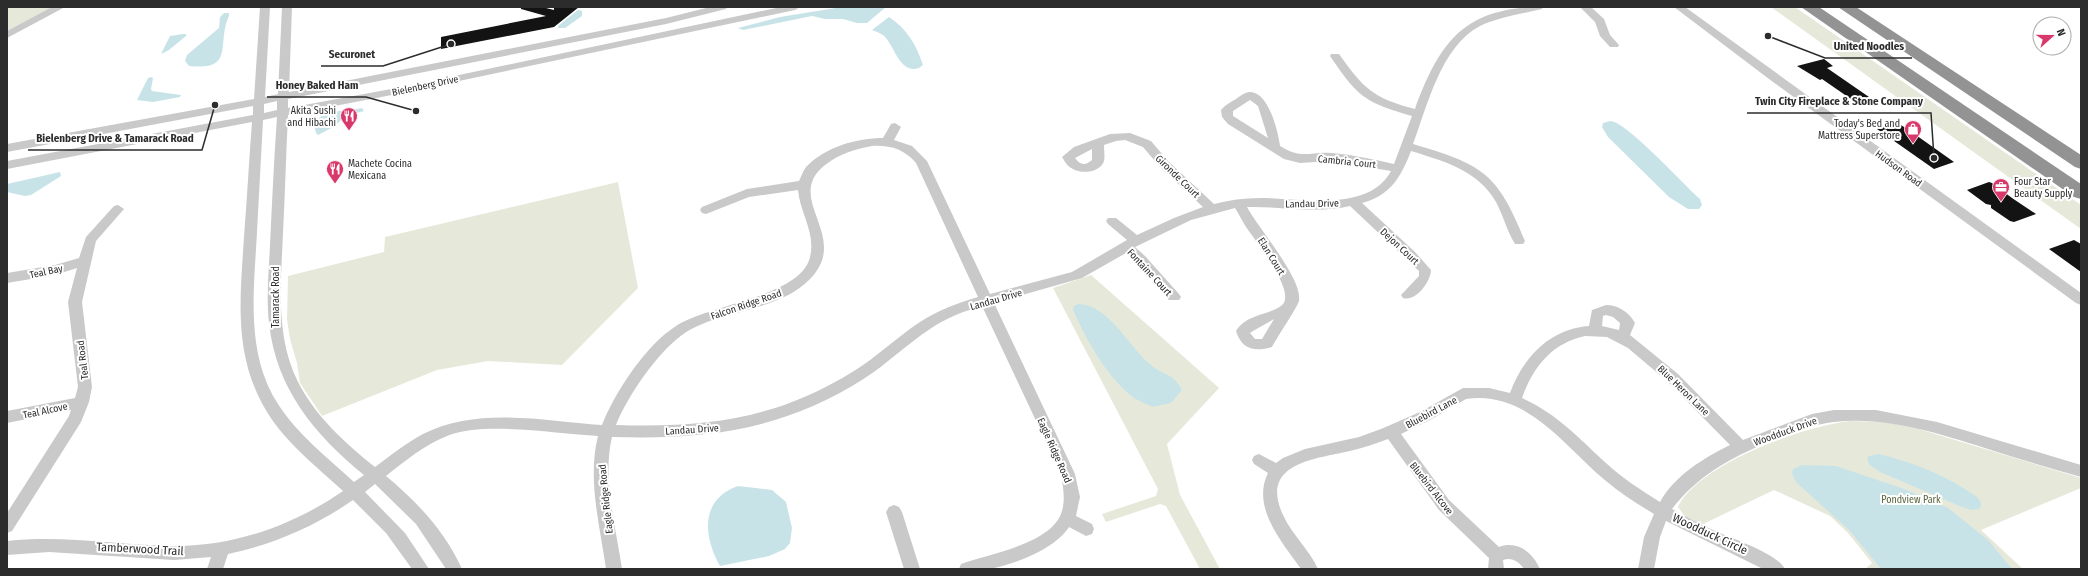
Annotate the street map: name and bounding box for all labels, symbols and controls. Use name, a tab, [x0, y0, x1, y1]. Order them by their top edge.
north arrow	[2032, 16, 2072, 56]
text: N	[2054, 27, 2068, 38]
callout: United Noodles	[1825, 35, 1912, 58]
text: United Noodles	[1834, 40, 1904, 53]
callout: Securonet	[321, 43, 383, 66]
text: Securonet	[329, 48, 375, 61]
street label: Bielenberg Drive	[391, 73, 460, 99]
callout: Honey Baked Ham	[267, 74, 366, 97]
text: Honey Baked Ham	[276, 79, 358, 92]
callout: Twin City Fireplace & Stone Company	[1747, 90, 1931, 113]
text: Twin City Fireplace & Stone Company	[1755, 95, 1924, 108]
place label: Akita Sushi and Hibachi	[287, 105, 336, 129]
restaurant icon: Akita Sushi and Hibachi	[339, 106, 359, 131]
place label: Today's Bed and Mattress Superstore	[1818, 118, 1900, 142]
shop icon: Today's Bed and Mattress Superstore	[1903, 119, 1923, 144]
callout: Bielenberg Drive & Tamarack Road	[28, 127, 202, 150]
text: Bielenberg Drive & Tamarack Road	[36, 132, 194, 145]
street label: Hudson Road	[1873, 148, 1924, 190]
street label: Gironde Court	[1153, 153, 1202, 201]
street label: Cambria Court	[1317, 153, 1377, 171]
place label: Machete Cocina Mexicana	[348, 158, 412, 182]
restaurant icon: Machete Cocina Mexicana	[325, 159, 345, 184]
place label: Four Star Beauty Supply	[2014, 176, 2073, 200]
office icon: Four Star Beauty Supply	[1991, 177, 2011, 202]
street label: Landau Drive	[1285, 198, 1339, 210]
street label: Dejon Court	[1378, 226, 1422, 268]
street label: Elan Court	[1255, 236, 1288, 278]
street label: Fontaine Court	[1124, 247, 1175, 299]
street label: Teal Bay	[29, 263, 64, 281]
street label: Tamarack Road	[270, 266, 282, 328]
street label: Falcon Ridge Road	[709, 287, 783, 323]
street label: Landau Drive	[969, 287, 1024, 313]
street label: Teal Road	[75, 340, 91, 380]
street label: Blue Heron Lane	[1655, 363, 1712, 418]
street label: Bluebird Lane	[1404, 394, 1459, 431]
street label: Teal Alcove	[22, 400, 69, 422]
street label: Woodduck Drive	[1752, 415, 1819, 449]
street label: Eagle Ridge Road	[1034, 416, 1074, 485]
street label: Landau Drive	[665, 422, 719, 438]
street label: Bluebird Alcove	[1407, 460, 1456, 517]
street label: Eagle Ridge Road	[596, 464, 616, 534]
park label: Pondview Park	[1881, 494, 1941, 506]
street label: Woodduck Circle	[1670, 510, 1750, 558]
street label: Tamberwood Trail	[96, 540, 184, 558]

